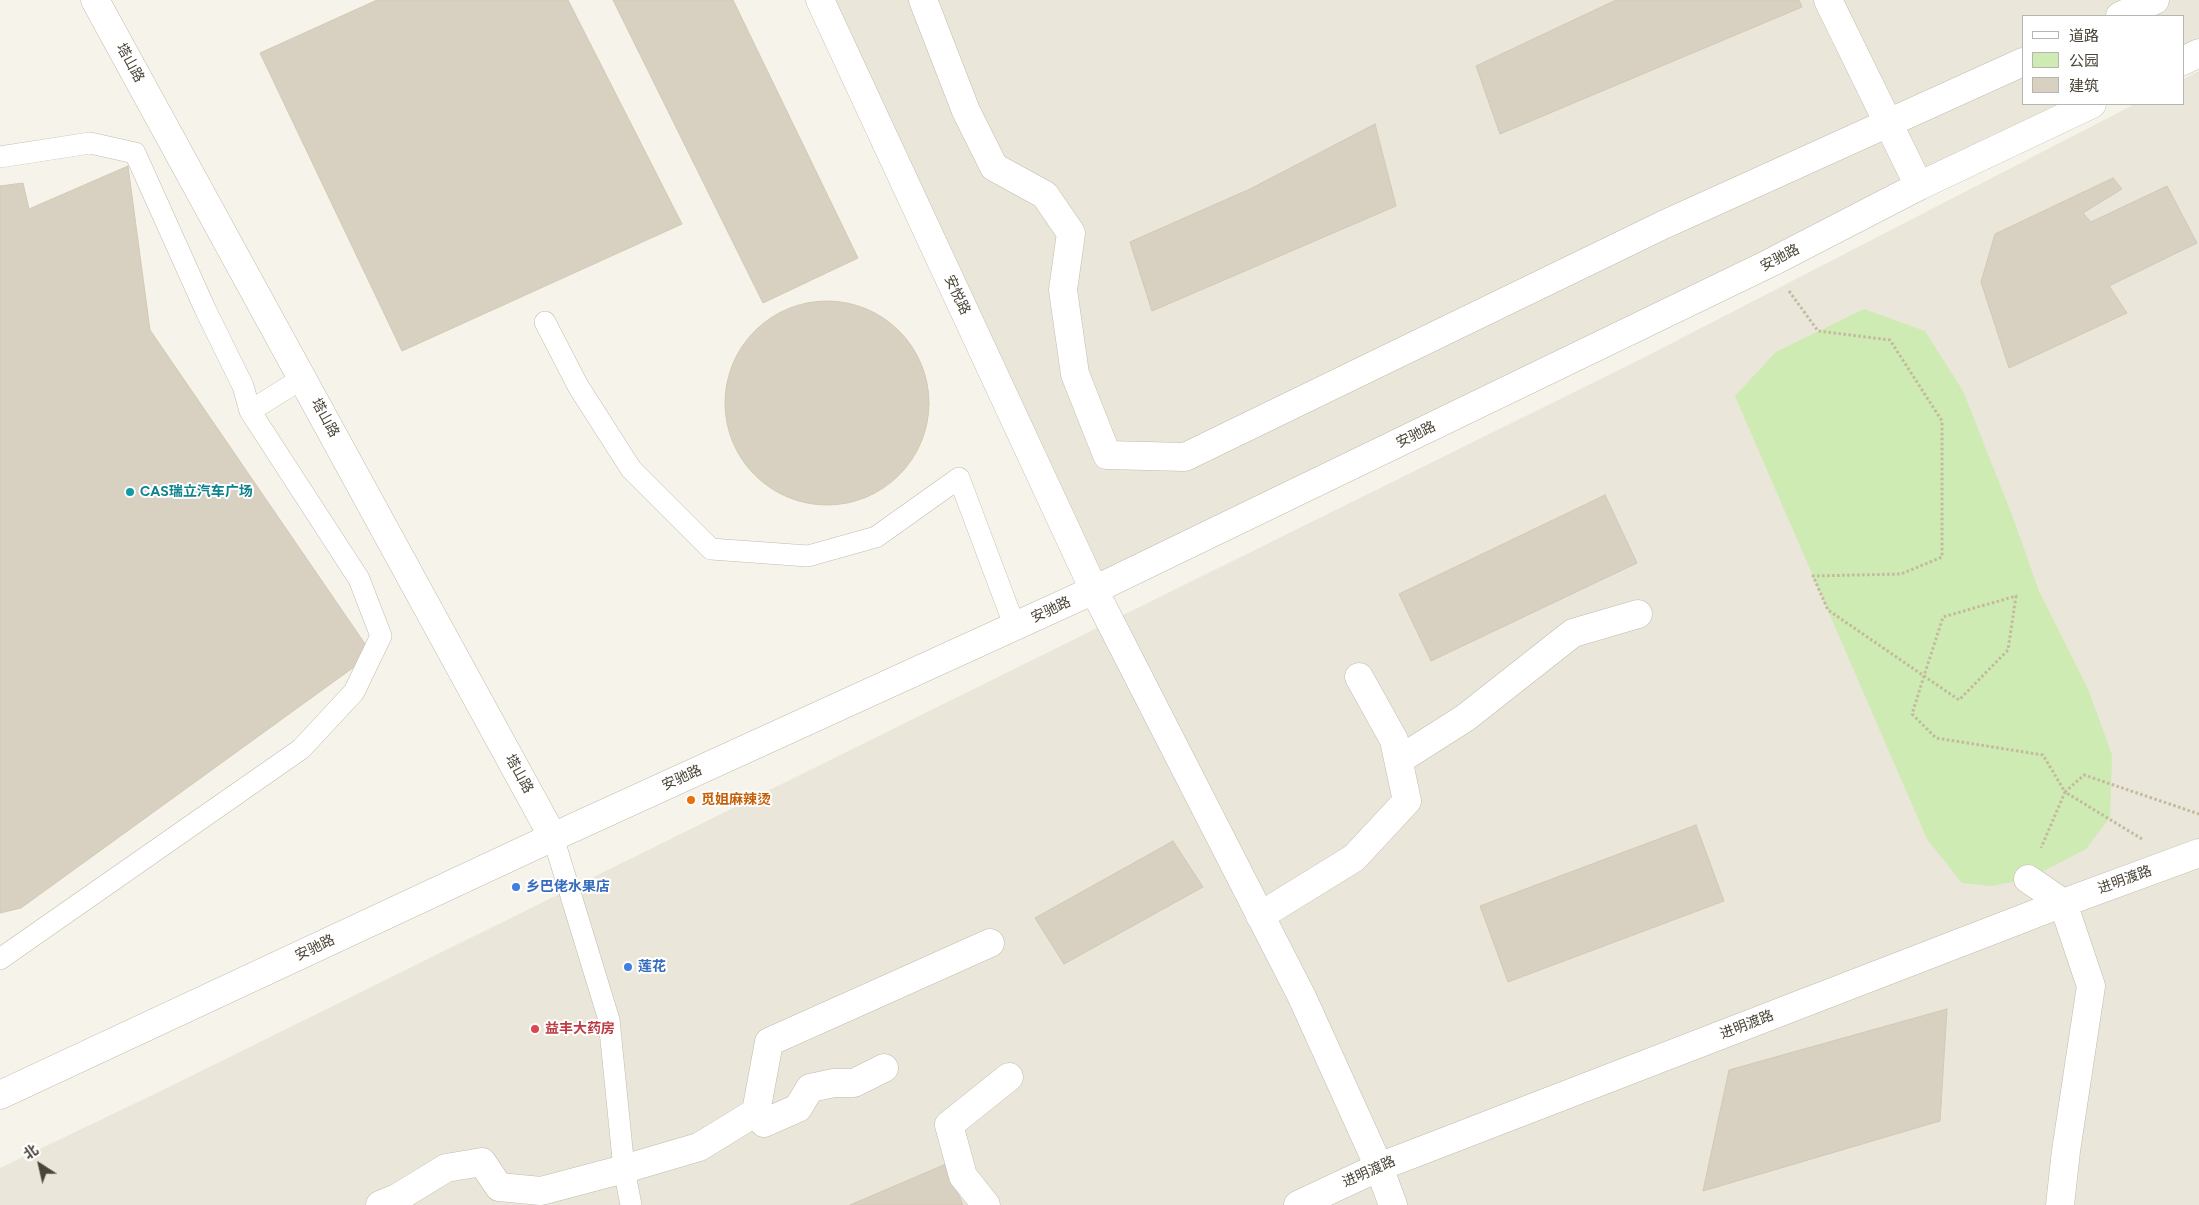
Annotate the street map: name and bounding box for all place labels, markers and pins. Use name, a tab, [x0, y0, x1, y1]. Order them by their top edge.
place label: CAS瑞立汽车广场	[140, 484, 253, 500]
marker: CAS瑞立汽车广场	[124, 486, 136, 498]
place label: 觅姐麻辣烫	[701, 792, 771, 808]
marker: 觅姐麻辣烫	[685, 794, 697, 806]
place label: 乡巴佬水果店	[526, 879, 610, 895]
marker: 乡巴佬水果店	[510, 881, 522, 893]
place label: 莲花	[638, 959, 666, 975]
marker: 莲花	[622, 961, 634, 973]
place label: 益丰大药房	[545, 1021, 615, 1037]
marker: 益丰大药房	[529, 1023, 541, 1035]

